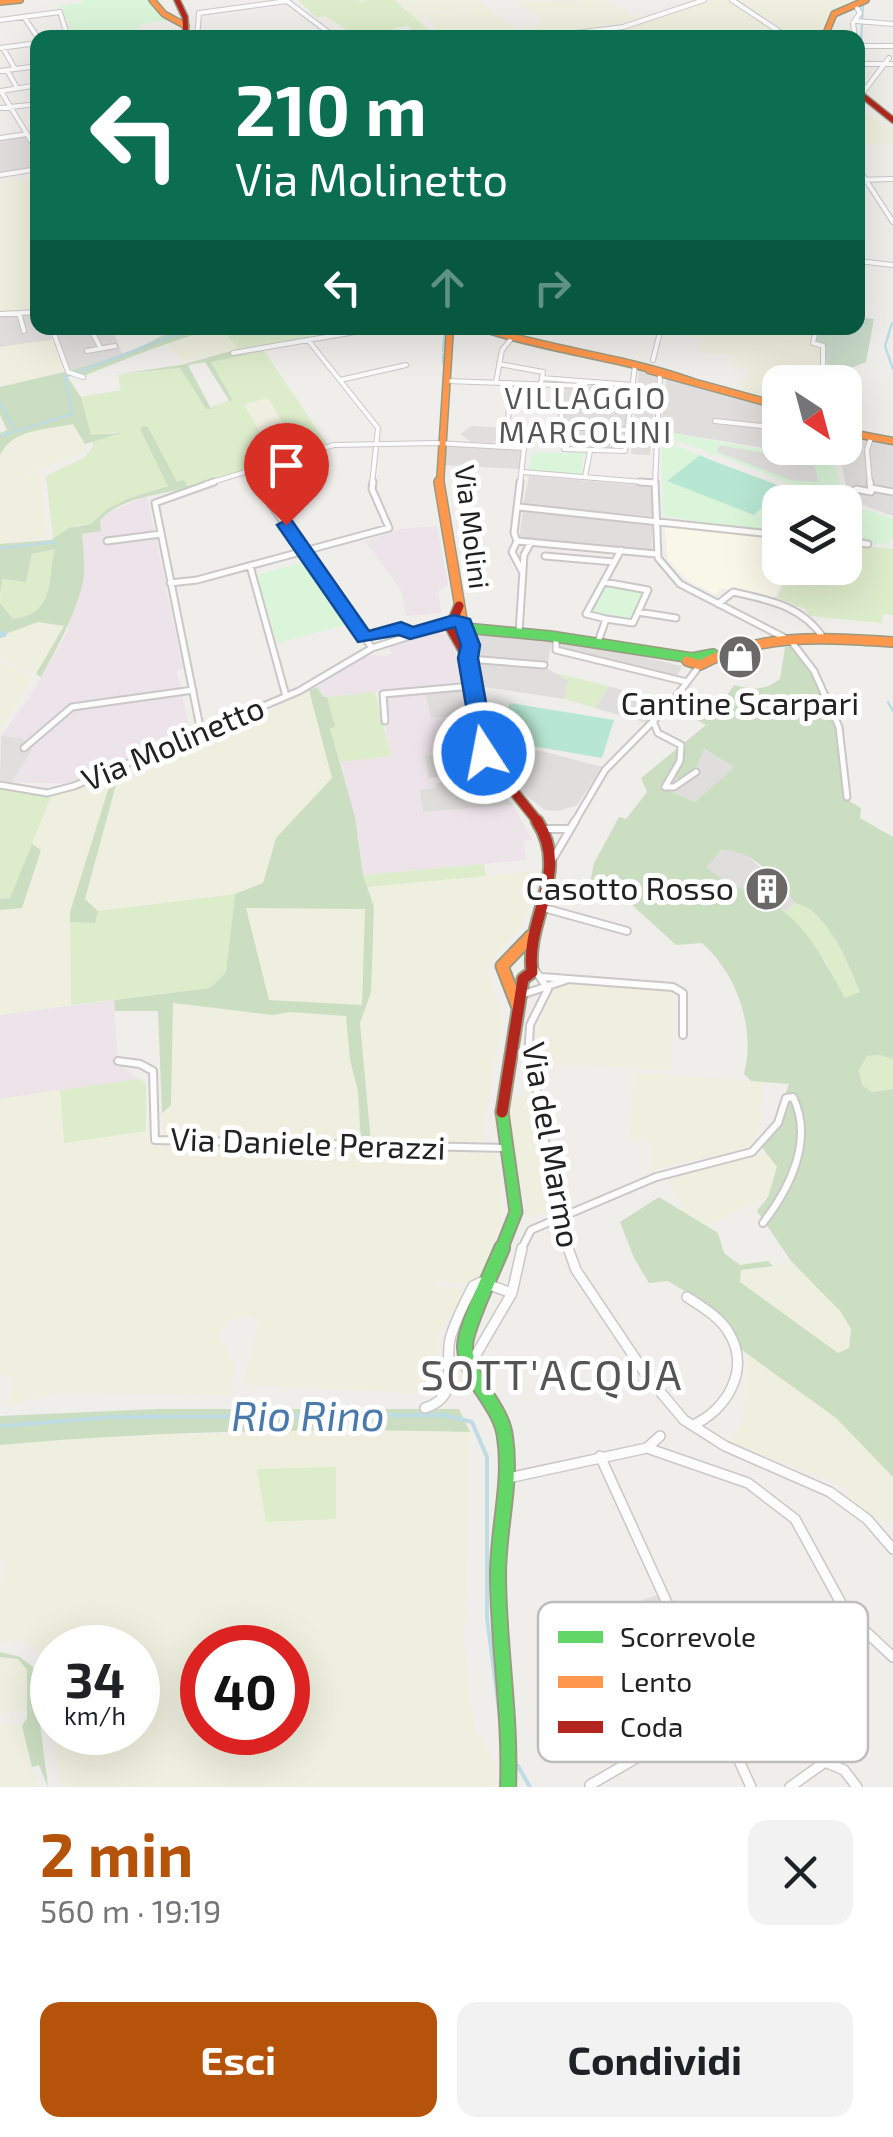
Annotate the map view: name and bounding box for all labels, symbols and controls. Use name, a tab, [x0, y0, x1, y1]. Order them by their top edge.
text: 210 m	[235, 66, 427, 150]
icon: left	[70, 70, 200, 200]
text: Via Molinetto	[235, 151, 508, 205]
icon: left	[315, 260, 370, 315]
icon: ahead	[420, 260, 475, 315]
icon: right	[525, 260, 580, 315]
north arrow	[762, 365, 862, 465]
map controls	[762, 365, 862, 585]
district label: VILLAGGIO MARCOLINI	[498, 379, 674, 449]
pin	[244, 423, 329, 526]
icon: arrive	[259, 438, 314, 493]
street label: Via Molini	[449, 463, 497, 591]
button: layers	[762, 485, 862, 585]
shop icon: Cantine Scarpari	[717, 634, 763, 680]
place label: Cantine Scarpari	[621, 683, 859, 721]
street label: Via Molinetto	[75, 687, 269, 798]
position arrow	[432, 701, 536, 805]
building icon: Casotto Rosso	[744, 866, 790, 912]
place label: Casotto Rosso	[526, 868, 734, 906]
street label: Via del Marmo	[516, 1039, 590, 1250]
street label: Via Daniele Perazzi	[170, 1118, 446, 1166]
district label: SOTT'ACQUA	[420, 1348, 684, 1399]
water label: Rio Rino	[231, 1389, 385, 1439]
legend	[538, 1602, 868, 1762]
text: Scorrevole	[620, 1619, 756, 1653]
speed limit sign: 40	[180, 1625, 310, 1755]
text: 34	[65, 1648, 125, 1708]
text: Lento	[620, 1664, 692, 1698]
text: km/h	[64, 1700, 126, 1730]
text: Coda	[620, 1709, 683, 1743]
text: 2 min	[40, 1817, 193, 1889]
button: close	[748, 1820, 853, 1925]
text: 560 m · 19:19	[40, 1891, 221, 1929]
button: Esci	[40, 2002, 437, 2117]
button: Condividi	[457, 2002, 853, 2117]

